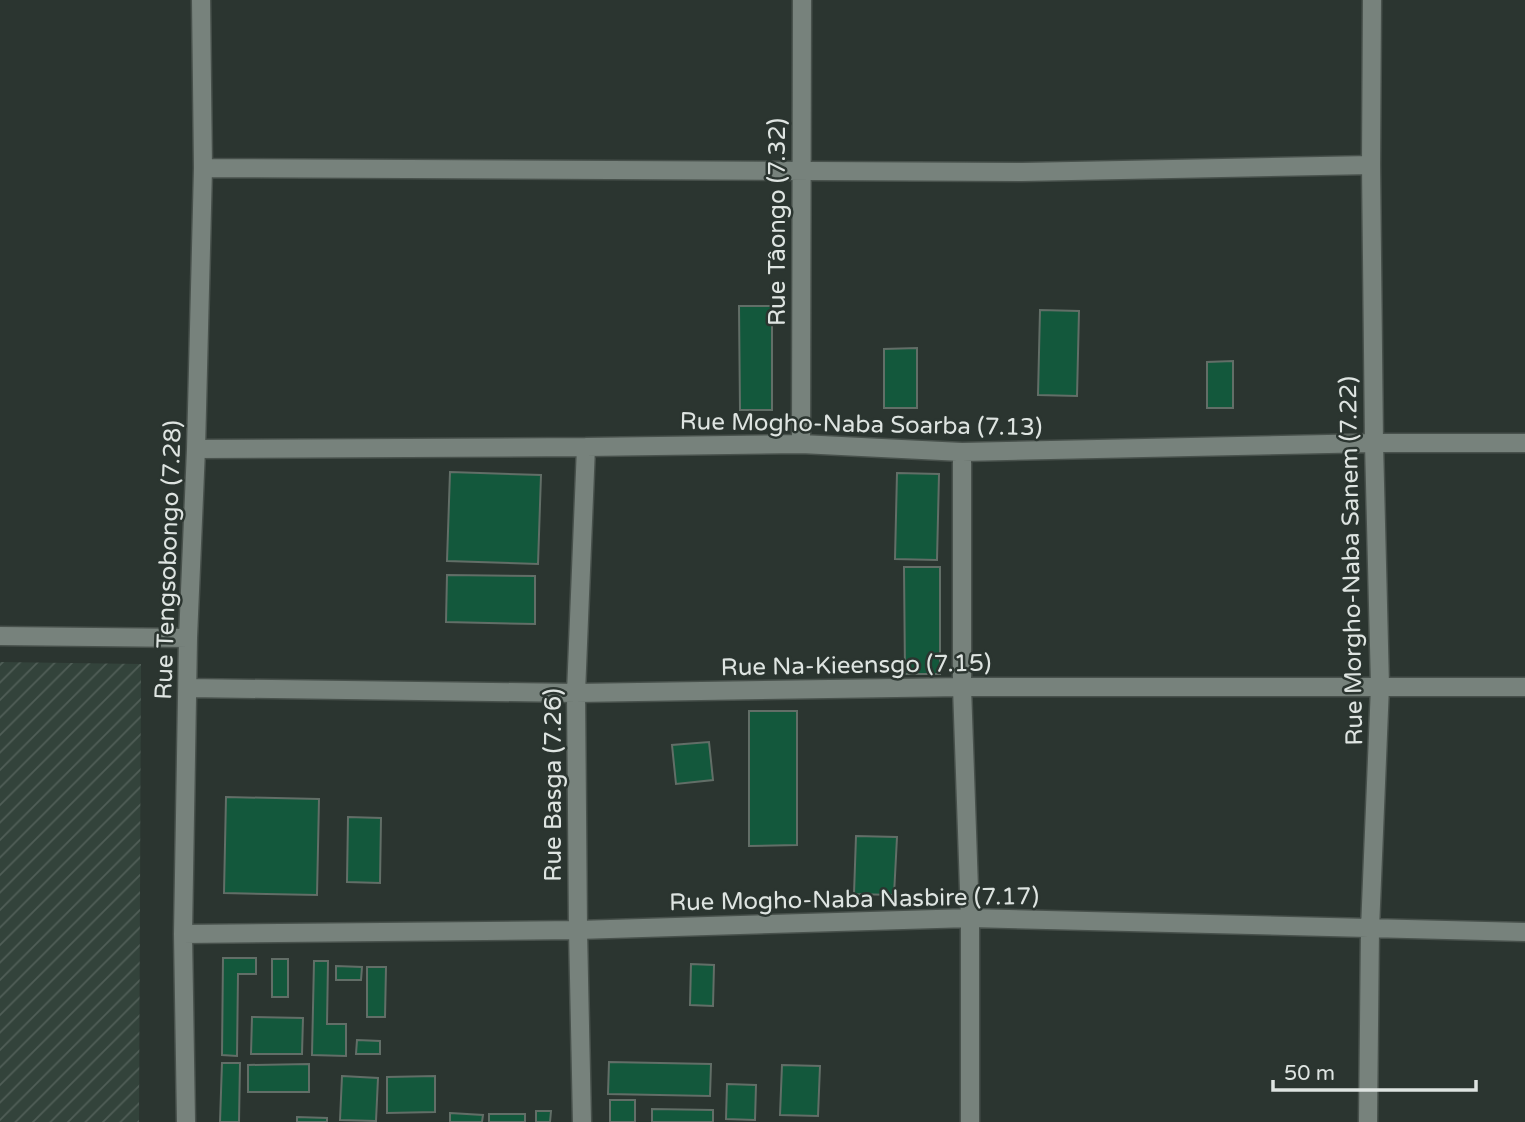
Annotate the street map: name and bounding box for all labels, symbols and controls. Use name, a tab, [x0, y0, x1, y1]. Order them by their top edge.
street label: Rue Tâongo (7.32)	[763, 118, 792, 326]
street label: Rue Morgho-Naba Sanem (7.22)	[1334, 376, 1369, 746]
street label: Rue Mogho-Naba Soarba (7.13)	[679, 407, 1043, 442]
street label: Rue Tengsobongo (7.28)	[149, 420, 188, 700]
street label: Rue Na-Kieensgo (7.15)	[720, 649, 992, 682]
street label: Rue Basga (7.26)	[539, 688, 568, 882]
street label: Rue Mogho-Naba Nasbire (7.17)	[669, 882, 1039, 917]
scale bar	[1273, 1048, 1476, 1092]
text: 50 m	[1284, 1061, 1335, 1086]

